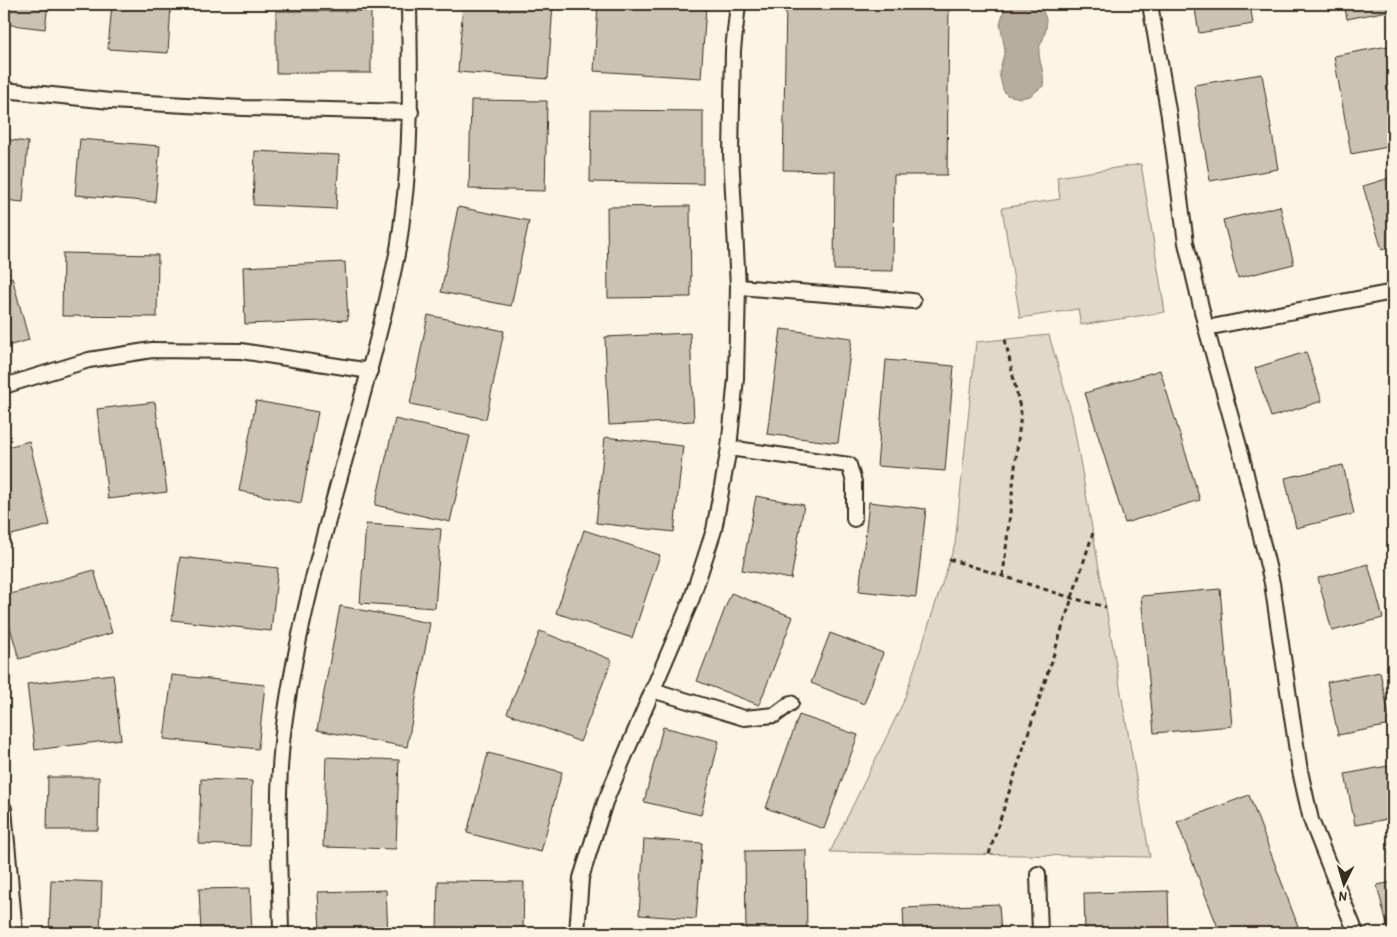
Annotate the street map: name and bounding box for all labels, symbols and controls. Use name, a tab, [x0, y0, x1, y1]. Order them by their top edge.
north arrow	[1320, 860, 1370, 910]
text: N	[1338, 888, 1347, 907]

